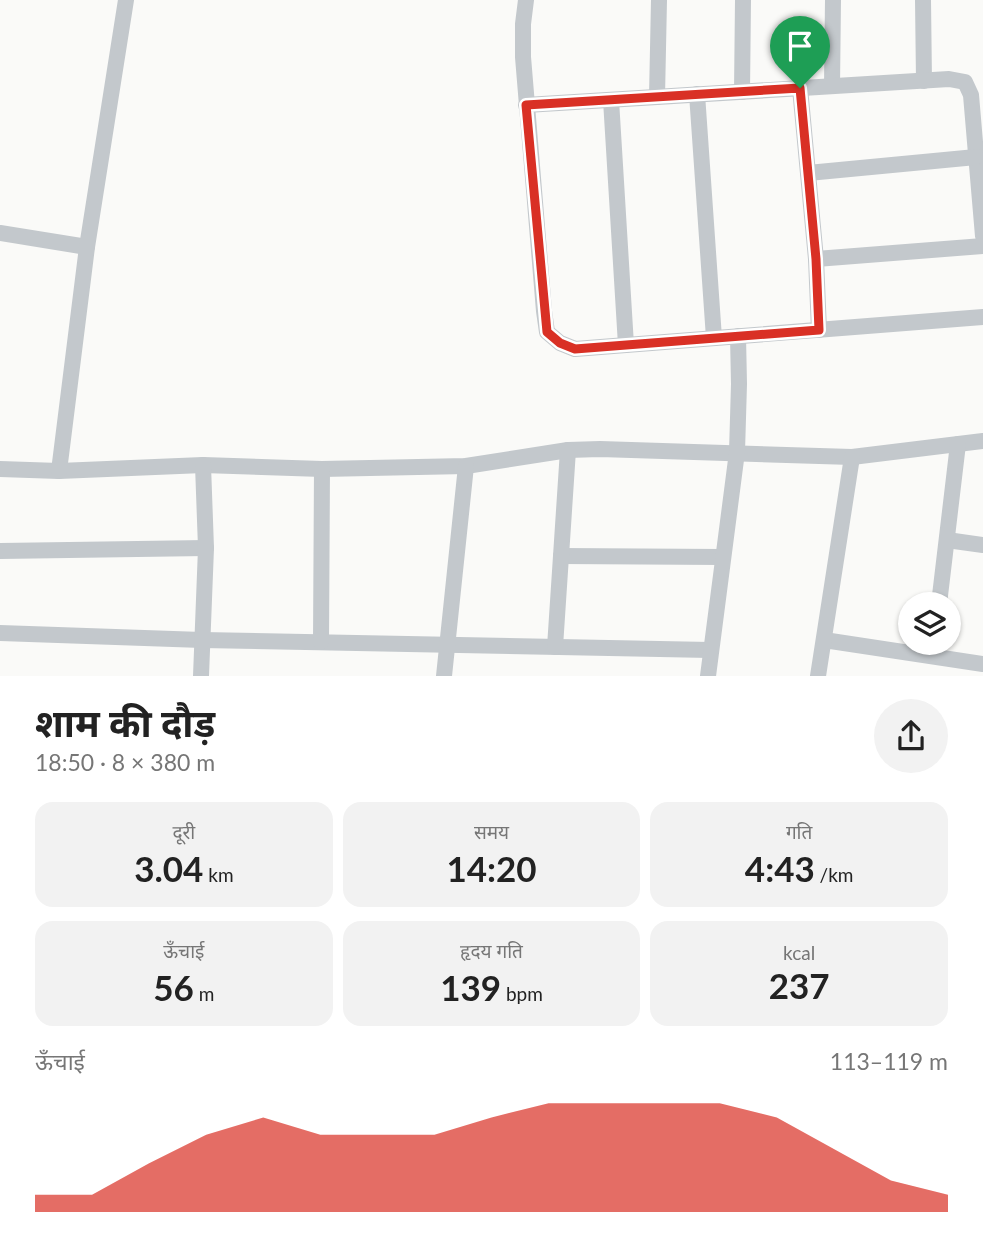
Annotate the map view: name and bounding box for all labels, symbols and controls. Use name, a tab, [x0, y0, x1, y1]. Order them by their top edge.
pin	[770, 16, 830, 88]
icon: arrive	[781, 27, 819, 65]
map controls	[898, 592, 961, 655]
button: layers	[898, 592, 961, 655]
text: शाम की दौड़	[35, 699, 215, 745]
button: share	[874, 699, 948, 773]
text: 18:50 · 8 × 380 m	[35, 748, 215, 776]
text: दूरी	[172, 820, 195, 843]
text: समय	[474, 820, 509, 843]
text: गति	[786, 820, 812, 843]
text: 3.04	[134, 847, 203, 889]
text: 14:20	[446, 847, 537, 889]
text: 4:43	[745, 847, 815, 889]
text: km	[203, 863, 234, 886]
text: /km	[815, 863, 853, 886]
text: ऊँचाई	[163, 939, 204, 962]
text: हृदय गति	[460, 939, 523, 962]
text: kcal	[783, 941, 815, 964]
text: 237	[769, 964, 830, 1006]
text: 56	[153, 966, 194, 1008]
text: 139	[440, 966, 501, 1008]
text: m	[194, 982, 214, 1005]
text: bpm	[501, 982, 543, 1005]
text: ऊँचाई	[35, 1047, 85, 1075]
text: 113–119 m	[830, 1047, 948, 1075]

